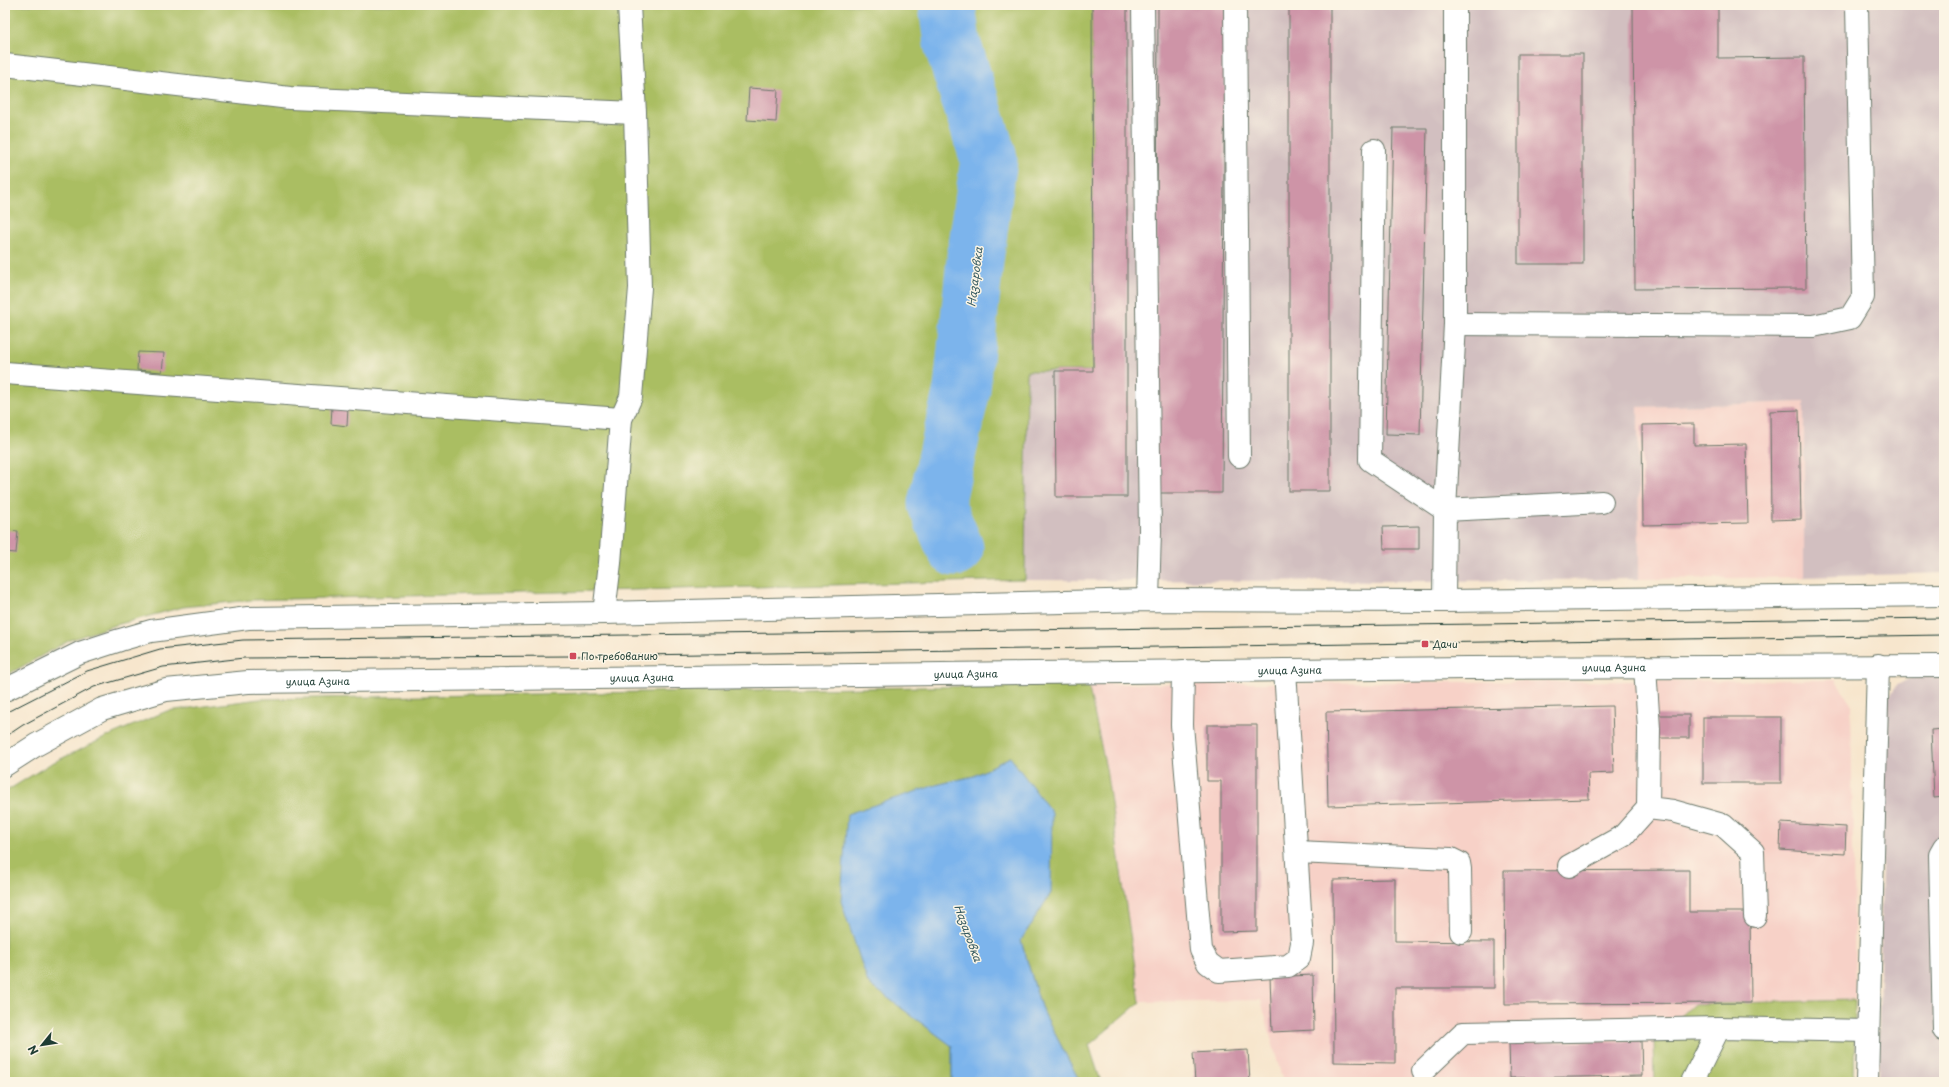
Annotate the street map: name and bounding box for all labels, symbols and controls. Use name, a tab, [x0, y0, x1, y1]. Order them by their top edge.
water label: Назаровка	[962, 245, 987, 308]
place label: Дачи	[1432, 636, 1458, 651]
marker: Дачи	[1420, 639, 1430, 649]
place label: По требованию	[581, 648, 658, 663]
marker: По требованию	[568, 651, 578, 661]
street label: улица Азина	[1582, 659, 1646, 675]
street label: улица Азина	[1258, 662, 1323, 677]
street label: улица Азина	[934, 665, 999, 681]
street label: улица Азина	[610, 669, 675, 685]
street label: улица Азина	[286, 673, 351, 689]
water label: Назаровка	[950, 902, 987, 965]
north arrow	[22, 1025, 62, 1065]
text: N	[23, 1042, 42, 1058]

